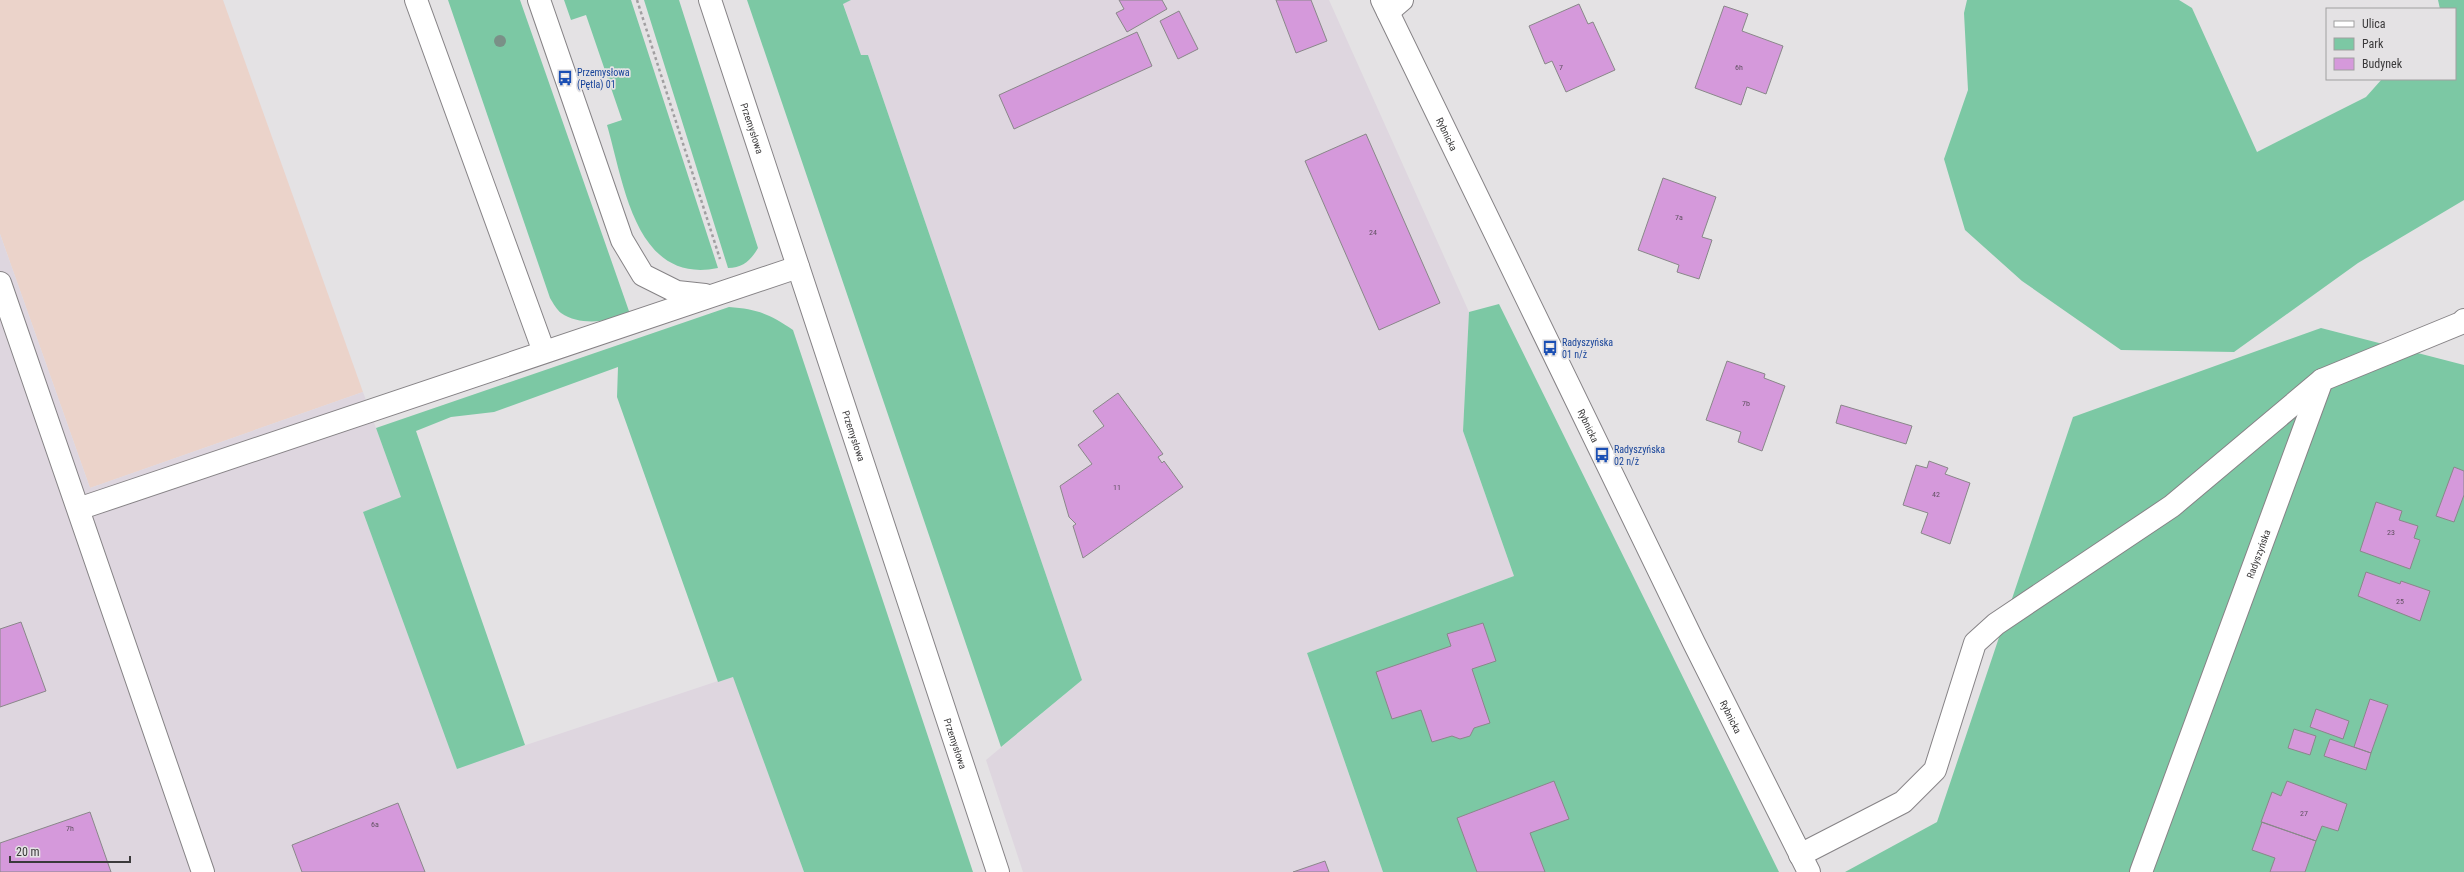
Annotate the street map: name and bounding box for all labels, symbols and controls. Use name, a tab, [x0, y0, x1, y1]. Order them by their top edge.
legend	[2326, 8, 2456, 80]
text: Ulica	[2362, 17, 2386, 31]
text: Park	[2362, 37, 2384, 51]
text: Budynek	[2362, 57, 2403, 71]
house number: 7	[1559, 63, 1563, 72]
house number: 6h	[1735, 63, 1743, 72]
place label: Przemysłowa (Pętla) 01	[577, 67, 630, 91]
bus stop icon: Przemysłowa (Pętla) 01	[556, 69, 574, 87]
street label: Przemysłowa	[739, 101, 766, 155]
street label: Rybnicka	[1434, 116, 1460, 153]
house number: 7a	[1675, 213, 1683, 222]
house number: 24	[1369, 228, 1377, 237]
place label: Radyszyńska 01 n/ż	[1562, 337, 1613, 360]
bus stop icon: Radyszyńska 01 n/ż	[1541, 339, 1559, 357]
house number: 7b	[1742, 399, 1750, 408]
street label: Rybnicka	[1576, 407, 1601, 444]
street label: Przemysłowa	[840, 409, 867, 463]
place label: Radyszyńska 02 n/ż	[1614, 444, 1665, 467]
bus stop icon: Radyszyńska 02 n/ż	[1593, 446, 1611, 464]
house number: 11	[1113, 483, 1121, 492]
house number: 42	[1932, 490, 1940, 499]
street label: Radyszyńska	[2244, 528, 2272, 580]
house number: 23	[2387, 528, 2395, 537]
house number: 25	[2396, 597, 2404, 606]
street label: Rybnicka	[1718, 698, 1744, 735]
street label: Przemysłowa	[942, 717, 969, 770]
house number: 27	[2300, 809, 2308, 818]
house number: 6a	[371, 820, 379, 829]
house number: 7h	[66, 824, 74, 833]
scale bar	[10, 838, 130, 864]
text: 20 m	[16, 845, 40, 859]

